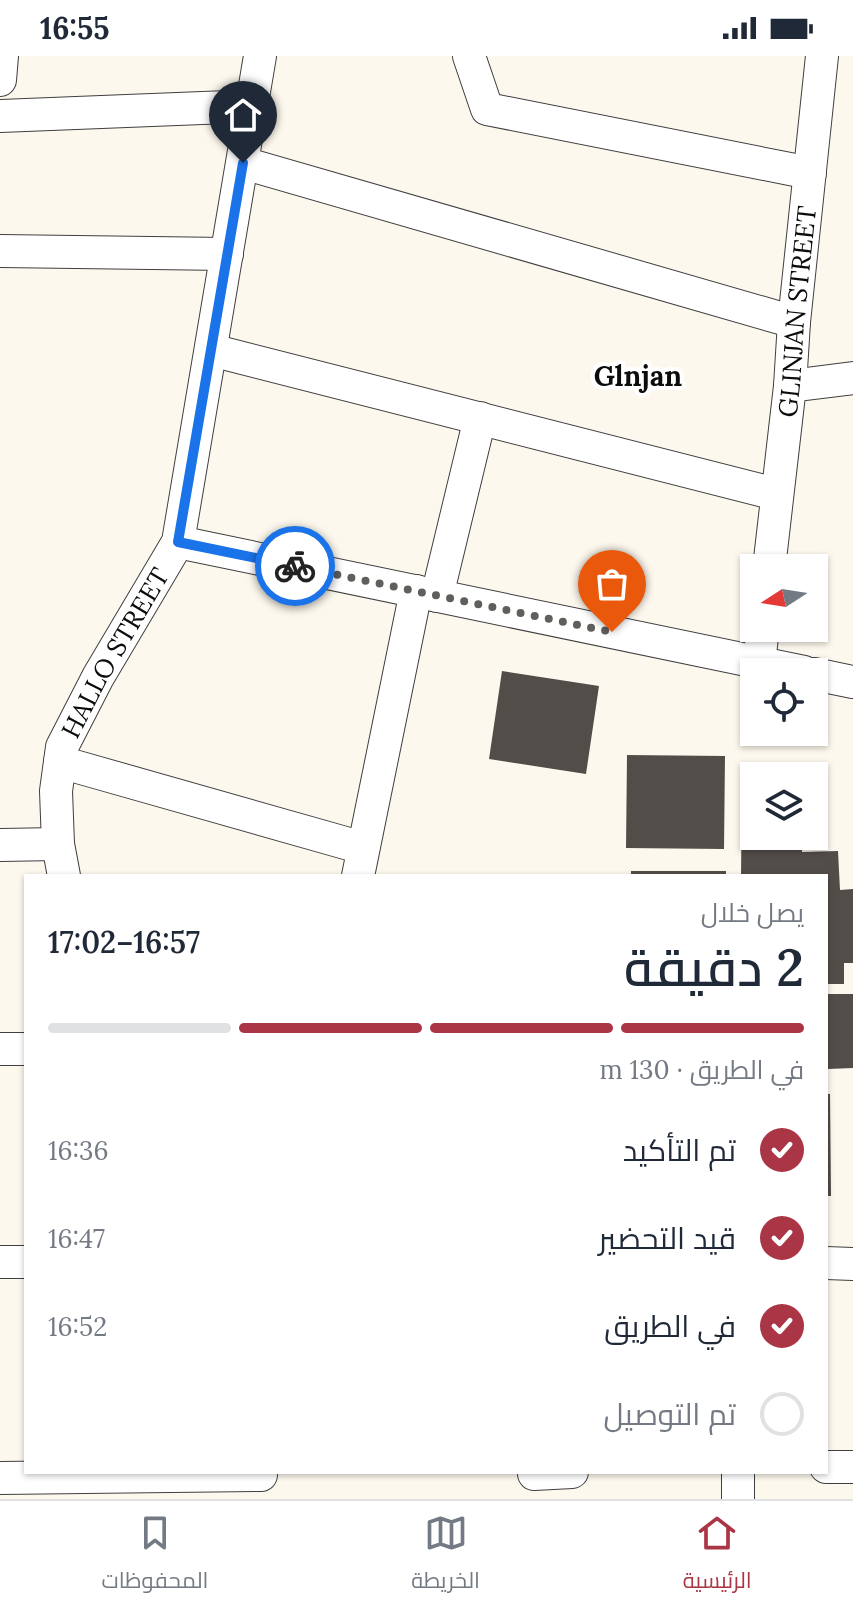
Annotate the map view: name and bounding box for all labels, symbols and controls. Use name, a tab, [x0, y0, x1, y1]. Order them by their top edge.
text: 16:55	[40, 9, 109, 47]
pin	[209, 81, 277, 163]
icon: home	[221, 93, 265, 137]
street label: GLINJAN STREET	[770, 204, 823, 419]
district label: Glnjan	[594, 358, 682, 394]
courier	[255, 526, 335, 606]
icon: bike	[273, 544, 317, 588]
pin	[578, 550, 646, 632]
north arrow	[740, 554, 828, 642]
map controls	[740, 554, 828, 850]
street label: HALLO STREET	[53, 561, 176, 743]
icon: bag	[590, 562, 634, 606]
button: locate	[740, 658, 828, 746]
button: layers	[740, 762, 828, 850]
text: يصل خلال	[701, 896, 804, 929]
text: 16:57–17:02	[48, 923, 200, 961]
text: 2 دقيقة	[624, 934, 804, 1000]
text: في الطريق · 130 m	[599, 1053, 804, 1086]
icon: check	[760, 1128, 804, 1172]
text: تم التأكيد	[623, 1131, 736, 1169]
text: 16:36	[48, 1134, 109, 1167]
icon: check	[760, 1216, 804, 1260]
text: قيد التحضير	[598, 1219, 736, 1257]
text: 16:47	[48, 1222, 105, 1255]
icon: check	[760, 1304, 804, 1348]
text: في الطريق	[604, 1307, 736, 1345]
text: 16:52	[48, 1310, 107, 1343]
text: تم التوصيل	[603, 1395, 736, 1433]
tab: المحفوظات	[101, 1511, 208, 1601]
tab: الخريطة	[411, 1511, 480, 1601]
tab: الرئيسية	[683, 1511, 752, 1601]

